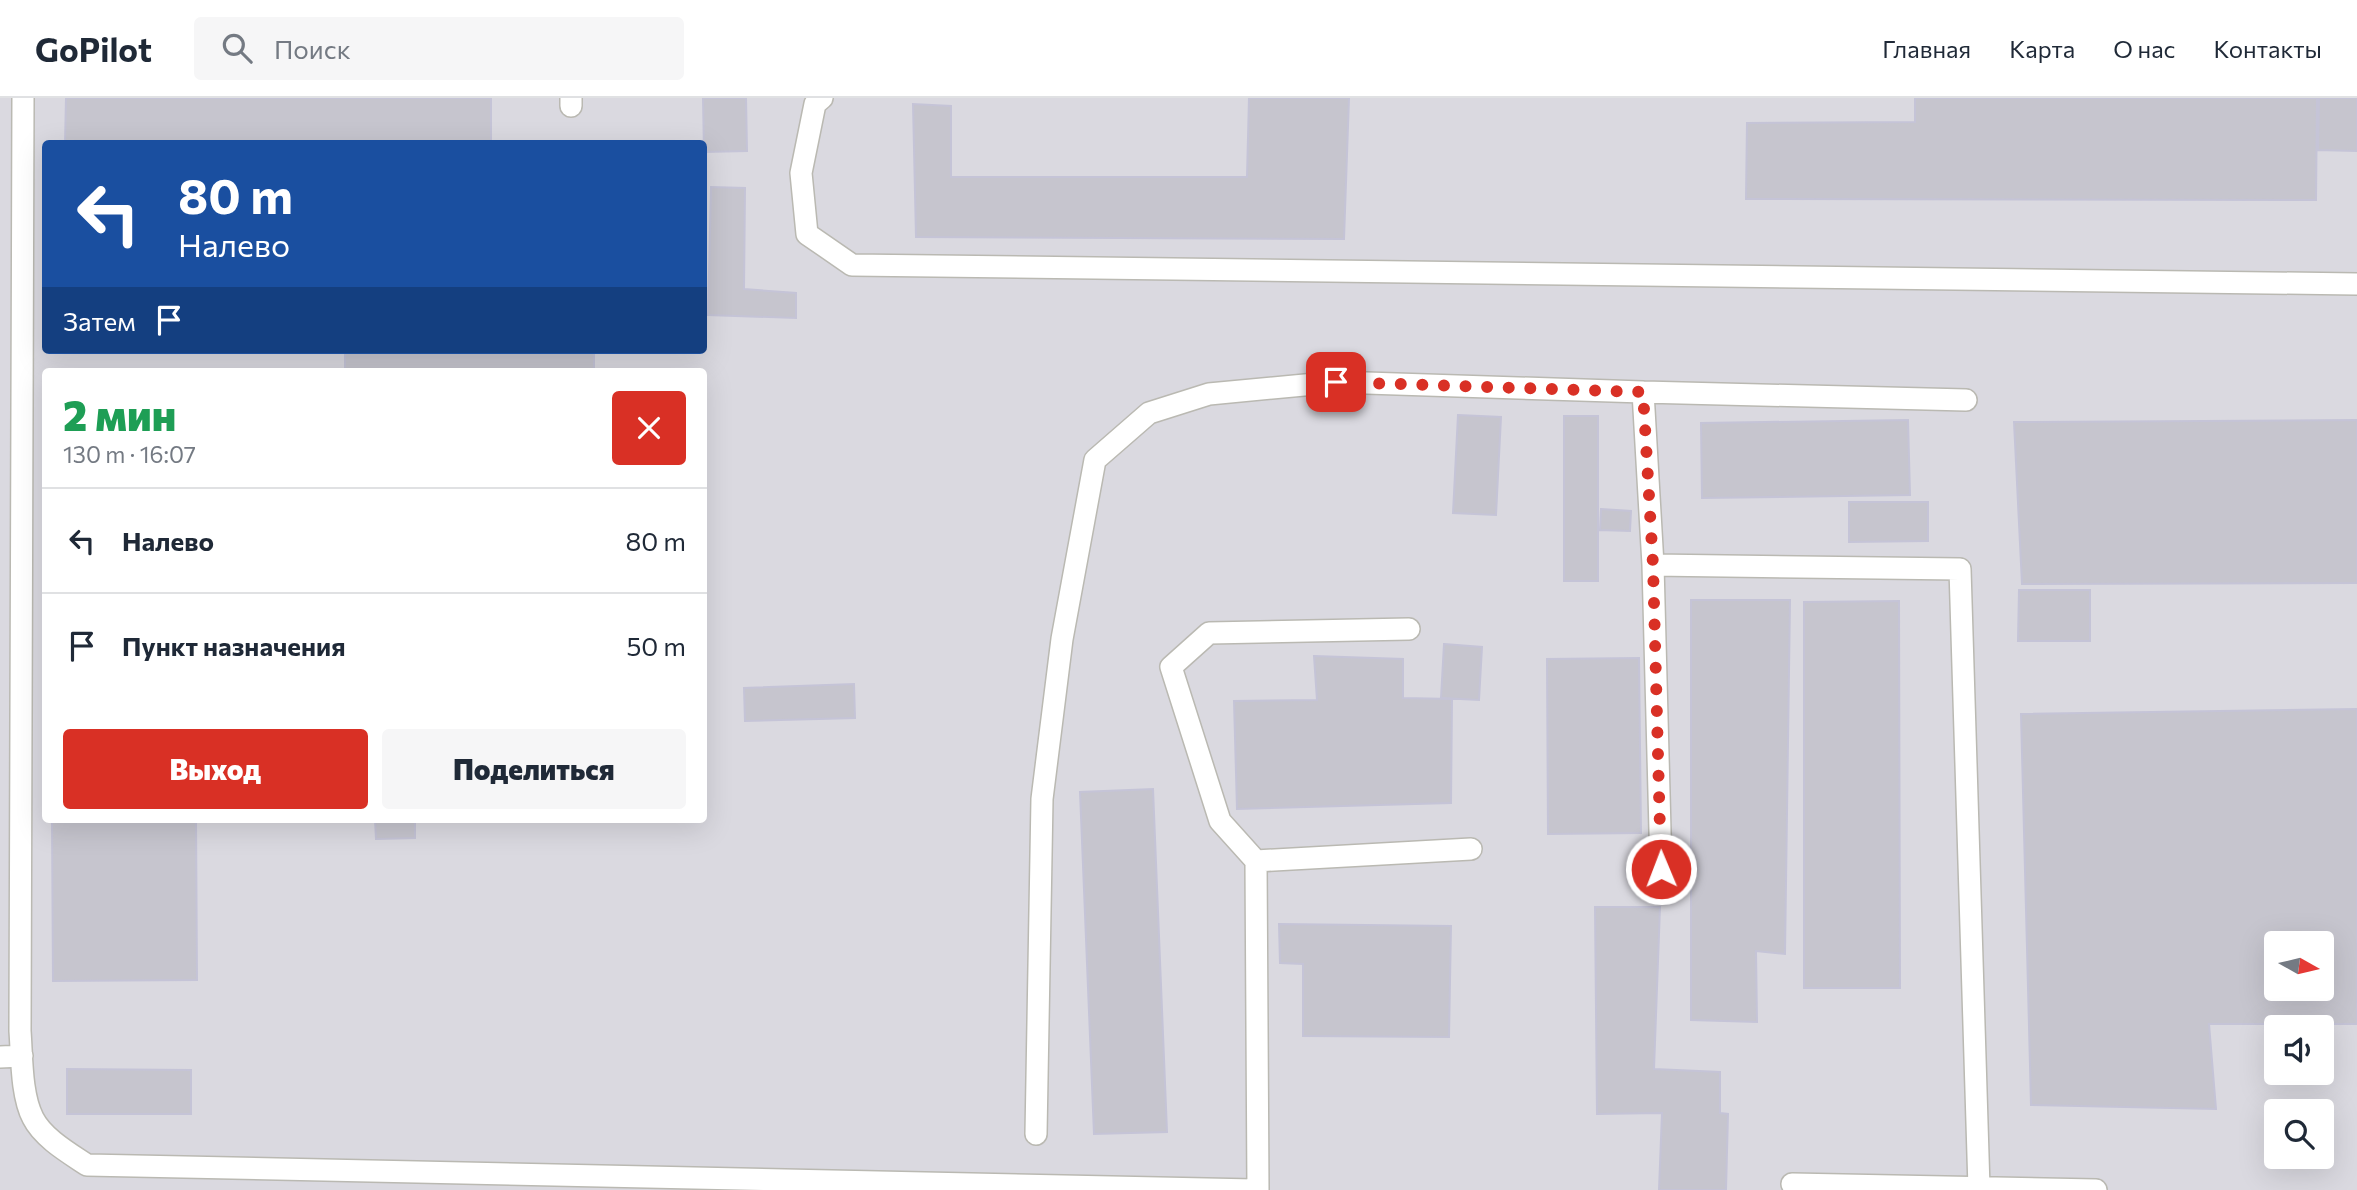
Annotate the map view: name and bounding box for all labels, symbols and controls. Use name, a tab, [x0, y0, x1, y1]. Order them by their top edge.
search box	[194, 17, 684, 80]
text: GoPilot	[35, 28, 152, 69]
icon: search	[218, 29, 256, 67]
text: Поиск	[274, 33, 351, 64]
text: Главная	[1882, 34, 1971, 63]
text: Карта	[2009, 34, 2075, 63]
text: О нас	[2113, 34, 2175, 63]
text: Контакты	[2213, 34, 2322, 63]
text: 80 m	[178, 164, 293, 224]
icon: left	[63, 168, 154, 259]
text: Налево	[178, 224, 290, 264]
icon: arrive	[150, 301, 188, 339]
text: Затем	[63, 305, 136, 336]
pin	[1306, 352, 1366, 412]
icon: arrive	[1317, 363, 1355, 401]
text: 2 мин	[63, 388, 176, 440]
button: close	[612, 391, 686, 465]
text: 130 m · 16:07	[63, 440, 196, 468]
icon: left	[63, 522, 101, 560]
text: Налево	[122, 525, 214, 556]
text: 80 m	[626, 525, 686, 556]
icon: arrive	[63, 627, 101, 665]
text: Пункт назначения	[122, 630, 346, 661]
text: 50 m	[626, 630, 686, 661]
button: Выход	[63, 729, 368, 809]
button: Поделиться	[382, 729, 686, 809]
position arrow	[1624, 832, 1698, 906]
north arrow	[2264, 931, 2334, 1001]
map controls	[2264, 931, 2334, 1169]
button: sound	[2264, 1015, 2334, 1085]
button: search	[2264, 1099, 2334, 1169]

